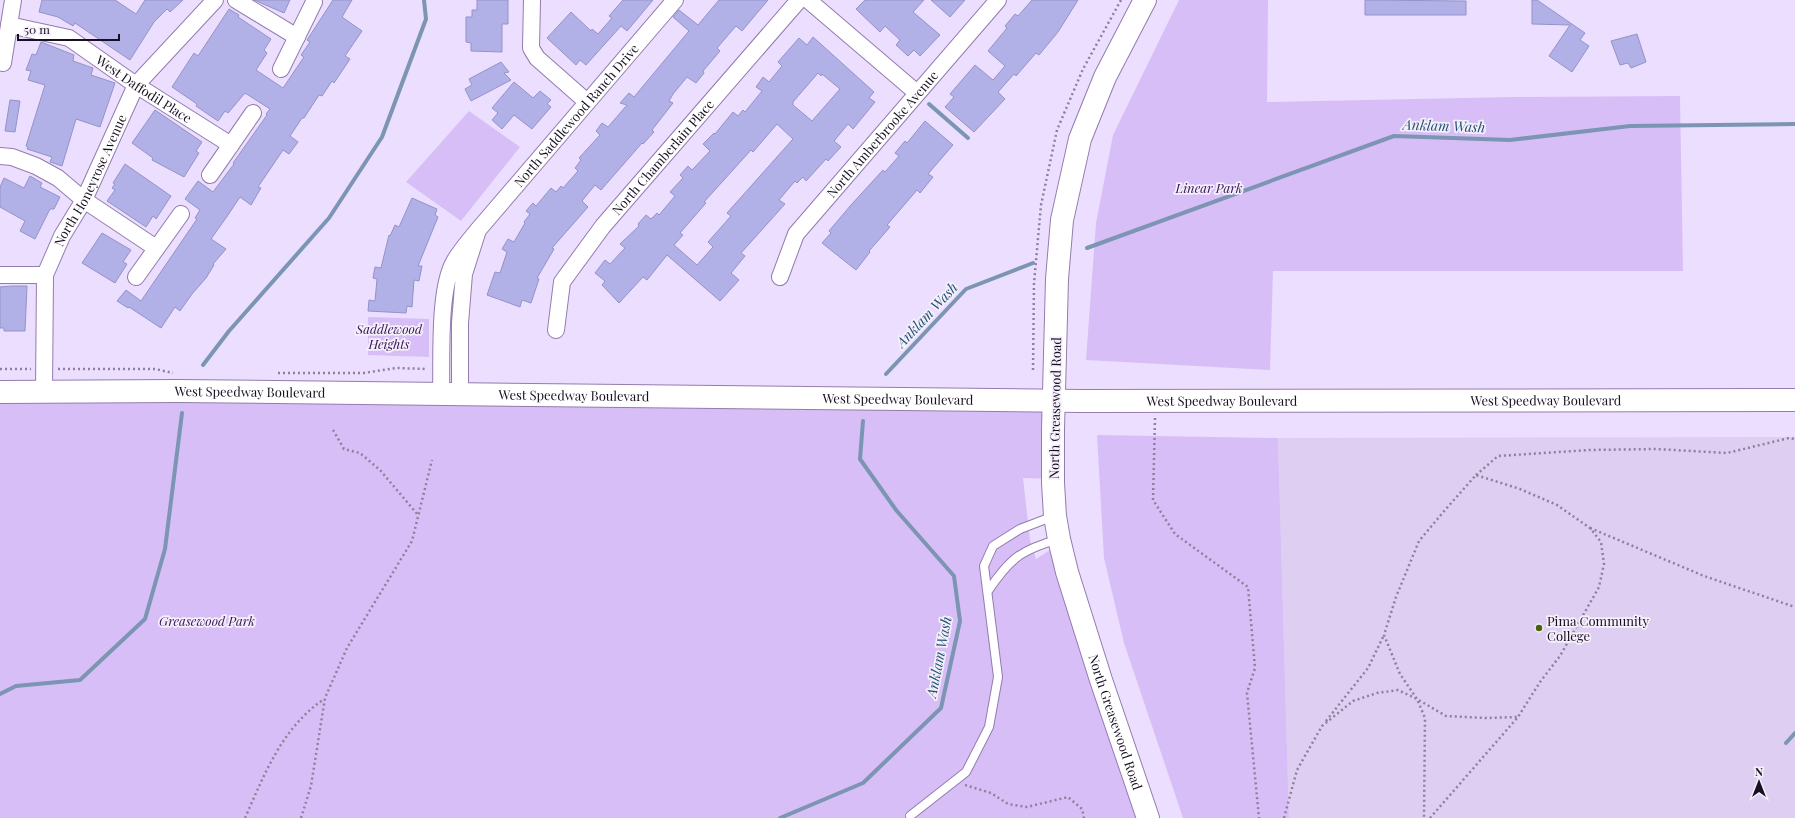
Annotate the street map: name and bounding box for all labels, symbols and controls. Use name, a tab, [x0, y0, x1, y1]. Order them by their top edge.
scale bar	[18, 16, 119, 42]
text: 50 m	[24, 21, 50, 37]
street label: North Saddlewood Ranch Drive	[510, 40, 642, 190]
street label: West Daffodil Place	[92, 50, 196, 126]
street label: North Amberbrooke Avenue	[823, 66, 942, 201]
street label: North Chamberlain Place	[608, 95, 717, 218]
street label: North Honeyrose Avenue	[50, 111, 130, 249]
water label: Anklam Wash	[1401, 115, 1485, 136]
park label: Linear Park	[1175, 179, 1243, 196]
water label: Anklam Wash	[890, 278, 962, 353]
park label: Saddlewood Heights	[355, 320, 423, 352]
street label: North Greasewood Road	[1045, 336, 1064, 479]
street label: West Speedway Boulevard	[174, 382, 326, 401]
street label: West Speedway Boulevard	[497, 386, 650, 404]
street label: West Speedway Boulevard	[821, 389, 974, 408]
street label: West Speedway Boulevard	[1470, 391, 1622, 408]
street label: West Speedway Boulevard	[1146, 392, 1298, 409]
park label: Greasewood Park	[159, 612, 255, 629]
place label: Pima Community College	[1547, 612, 1649, 644]
water label: Anklam Wash	[921, 615, 956, 701]
marker: Pima Community College	[1534, 623, 1544, 633]
street label: North Greasewood Road	[1085, 652, 1147, 792]
north arrow	[1739, 762, 1779, 802]
text: N	[1755, 764, 1763, 779]

